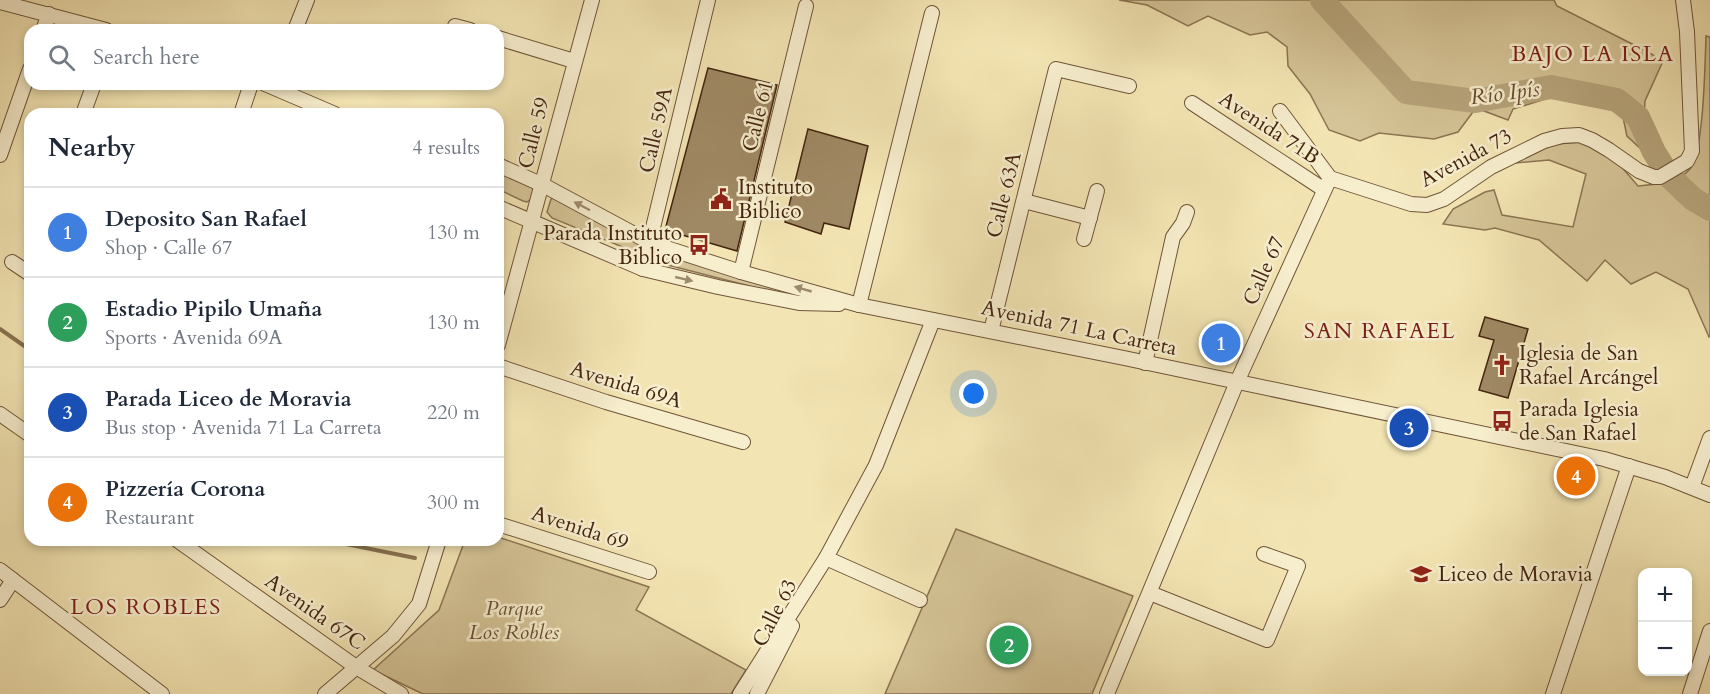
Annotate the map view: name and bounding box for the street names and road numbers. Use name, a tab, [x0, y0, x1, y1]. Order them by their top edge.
street label: Calle 61	[735, 77, 781, 155]
street label: Calle 59A	[632, 84, 680, 176]
street label: Avenida 71B	[1213, 85, 1325, 171]
street label: Calle 59	[511, 94, 557, 172]
street label: Avenida 73	[1415, 122, 1517, 194]
street label: Calle 63A	[979, 149, 1029, 241]
street label: Calle 67	[1236, 232, 1292, 310]
street label: Avenida 71 La Carreta	[979, 293, 1179, 363]
street label: Avenida 69A	[567, 354, 685, 416]
street label: Avenida 69	[528, 499, 632, 557]
street label: Avenida 67C	[259, 567, 371, 657]
street label: Calle 63	[746, 574, 804, 652]

